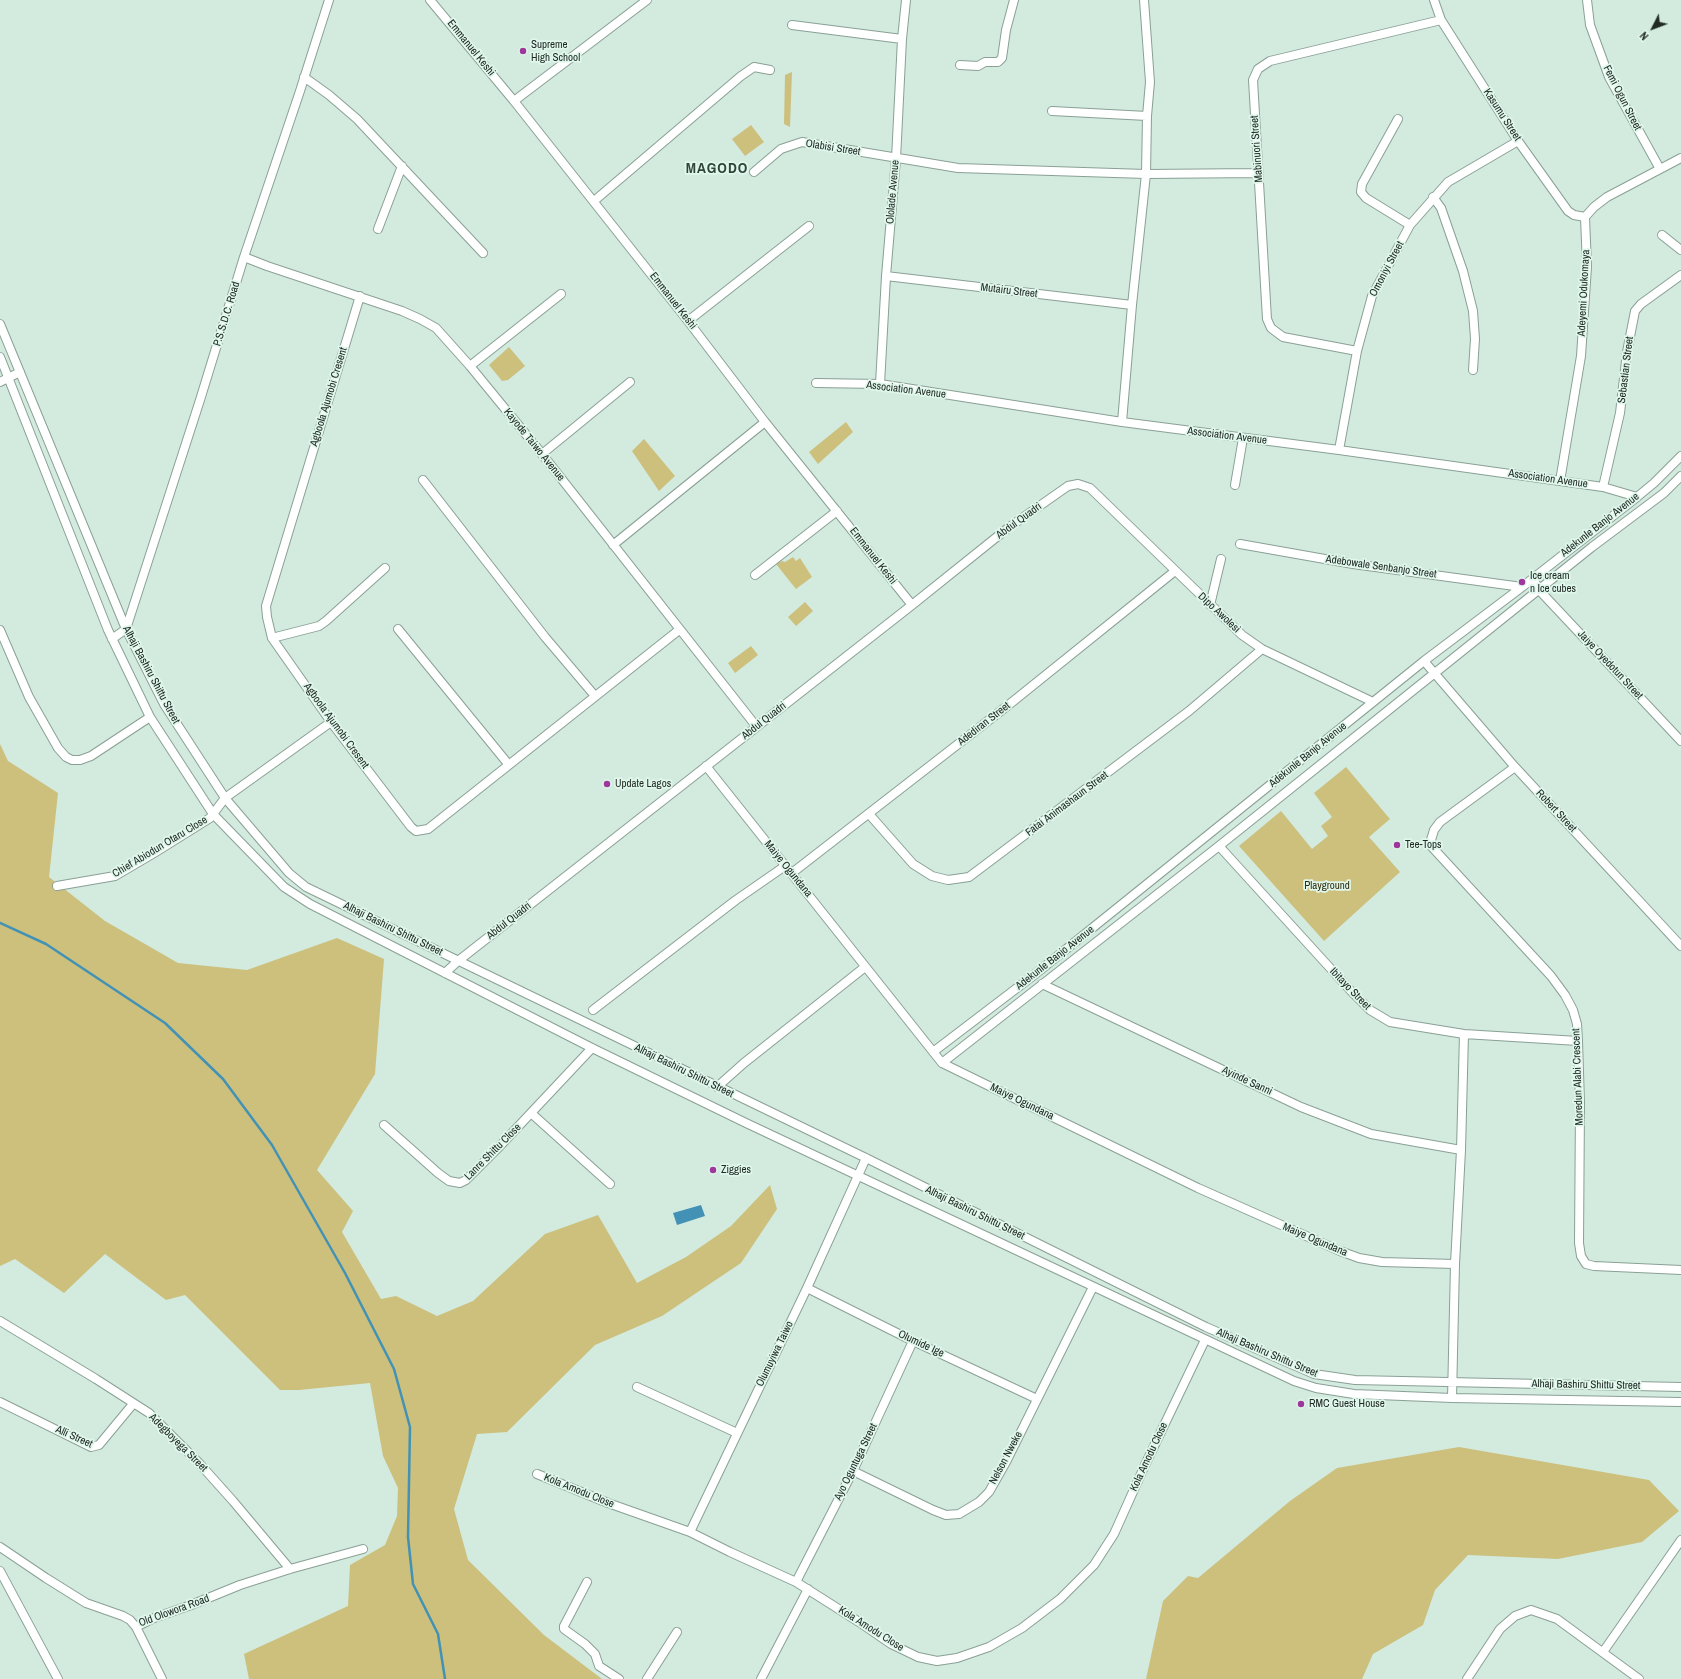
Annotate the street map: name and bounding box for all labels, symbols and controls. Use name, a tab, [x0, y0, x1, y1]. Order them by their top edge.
north arrow	[1633, 8, 1673, 48]
street label: Emmanuel Keshi	[444, 17, 498, 79]
text: N	[1637, 29, 1651, 43]
place label: Supreme High School	[531, 38, 580, 64]
marker: Supreme High School	[518, 46, 528, 56]
street label: Femi Ogun Street	[1600, 63, 1644, 133]
street label: Kasumu Street	[1480, 86, 1524, 144]
street label: Mabinuori Street	[1248, 115, 1266, 183]
street label: Olabisi Street	[805, 137, 861, 159]
district label: MAGODO	[686, 160, 748, 178]
street label: Ololade Avenue	[884, 160, 902, 224]
street label: Omoniyi Street	[1367, 239, 1407, 299]
street label: Adeyemi Odukomaya	[1575, 249, 1593, 337]
street label: Emmanuel Keshi	[647, 270, 699, 332]
street label: P.S.S.D.C. Road	[211, 280, 243, 348]
street label: Mutairu Street	[980, 281, 1038, 301]
street label: Sebastian Street	[1615, 336, 1637, 404]
street label: Agboola Ajumobi Cresent	[308, 346, 350, 448]
street label: Association Avenue	[865, 379, 947, 401]
street label: Kayode Taiwo Avenue	[501, 406, 567, 484]
street label: Association Avenue	[1186, 425, 1268, 447]
street label: Association Avenue	[1507, 467, 1589, 491]
street label: Adekunle Banjo Avenue	[1558, 490, 1642, 560]
street label: Abdul Quadri	[994, 500, 1044, 542]
street label: Emmanuel Keshi	[847, 525, 899, 587]
street label: Adebowale Senbanjo Street	[1325, 553, 1437, 581]
place label: Ice cream n Ice cubes	[1530, 569, 1576, 595]
marker: Ice cream n Ice cubes	[1517, 577, 1527, 587]
street label: Dipo Awolesi	[1195, 590, 1243, 636]
street label: Alhaji Bashiru Shittu Street	[120, 624, 182, 726]
street label: Jaiye Oyedotun Street	[1575, 628, 1645, 702]
street label: Agboola Ajumobi Cresent	[300, 681, 372, 771]
street label: Abdul Quadri	[739, 699, 789, 743]
street label: Adediran Street	[955, 699, 1013, 749]
street label: Adekunle Banjo Avenue	[1266, 720, 1350, 790]
street label: Fatai Animashaun Street	[1023, 769, 1111, 839]
place label: Update Lagos	[615, 777, 671, 791]
marker: Update Lagos	[602, 779, 612, 789]
street label: Robert Street	[1533, 787, 1579, 835]
street label: Chief Abiodun Otaru Close	[110, 813, 210, 881]
street label: Maiye Ogundana	[761, 838, 815, 900]
place label: Tee-Tops	[1405, 838, 1442, 852]
marker: Tee-Tops	[1392, 840, 1402, 850]
park label: Playground	[1304, 879, 1350, 893]
street label: Alhaji Bashiru Shittu Street	[341, 899, 445, 959]
street label: Abdul Quadri	[484, 899, 534, 943]
street label: Adekunle Banjo Avenue	[1013, 923, 1097, 993]
street label: Ibitayo Street	[1327, 965, 1373, 1013]
street label: Moredun Alabi Crescent	[1570, 1028, 1586, 1126]
street label: Alhaji Bashiru Shittu Street	[632, 1041, 736, 1101]
street label: Ayinde Sanni	[1220, 1064, 1274, 1098]
street label: Maiye Ogundana	[988, 1081, 1056, 1123]
street label: Lanre Shittu Close	[462, 1121, 524, 1183]
place label: Ziggies	[721, 1163, 751, 1177]
marker: Ziggies	[708, 1165, 718, 1175]
street label: Alhaji Bashiru Shittu Street	[923, 1183, 1027, 1243]
street label: Maiye Ogundana	[1281, 1220, 1349, 1260]
street label: Olumuyiwa Taiwo	[753, 1319, 797, 1389]
street label: Alhaji Bashiru Shittu Street	[1214, 1326, 1320, 1380]
street label: Olumide Ige	[896, 1328, 946, 1360]
street label: Alhaji Bashiru Shittu Street	[1531, 1377, 1641, 1393]
place label: RMC Guest House	[1309, 1397, 1385, 1411]
marker: RMC Guest House	[1296, 1399, 1306, 1409]
street label: Adegboyega Street	[146, 1411, 210, 1475]
street label: Kola Amodu Close	[1127, 1420, 1171, 1494]
street label: Ayo Oguntuga Street	[832, 1421, 880, 1503]
street label: Alli Street	[53, 1423, 95, 1451]
street label: Nelson Nweke	[987, 1429, 1025, 1487]
street label: Kola Amodu Close	[542, 1471, 616, 1511]
street label: Old Olowora Road	[137, 1592, 211, 1630]
street label: Kola Amodu Close	[836, 1604, 906, 1654]

